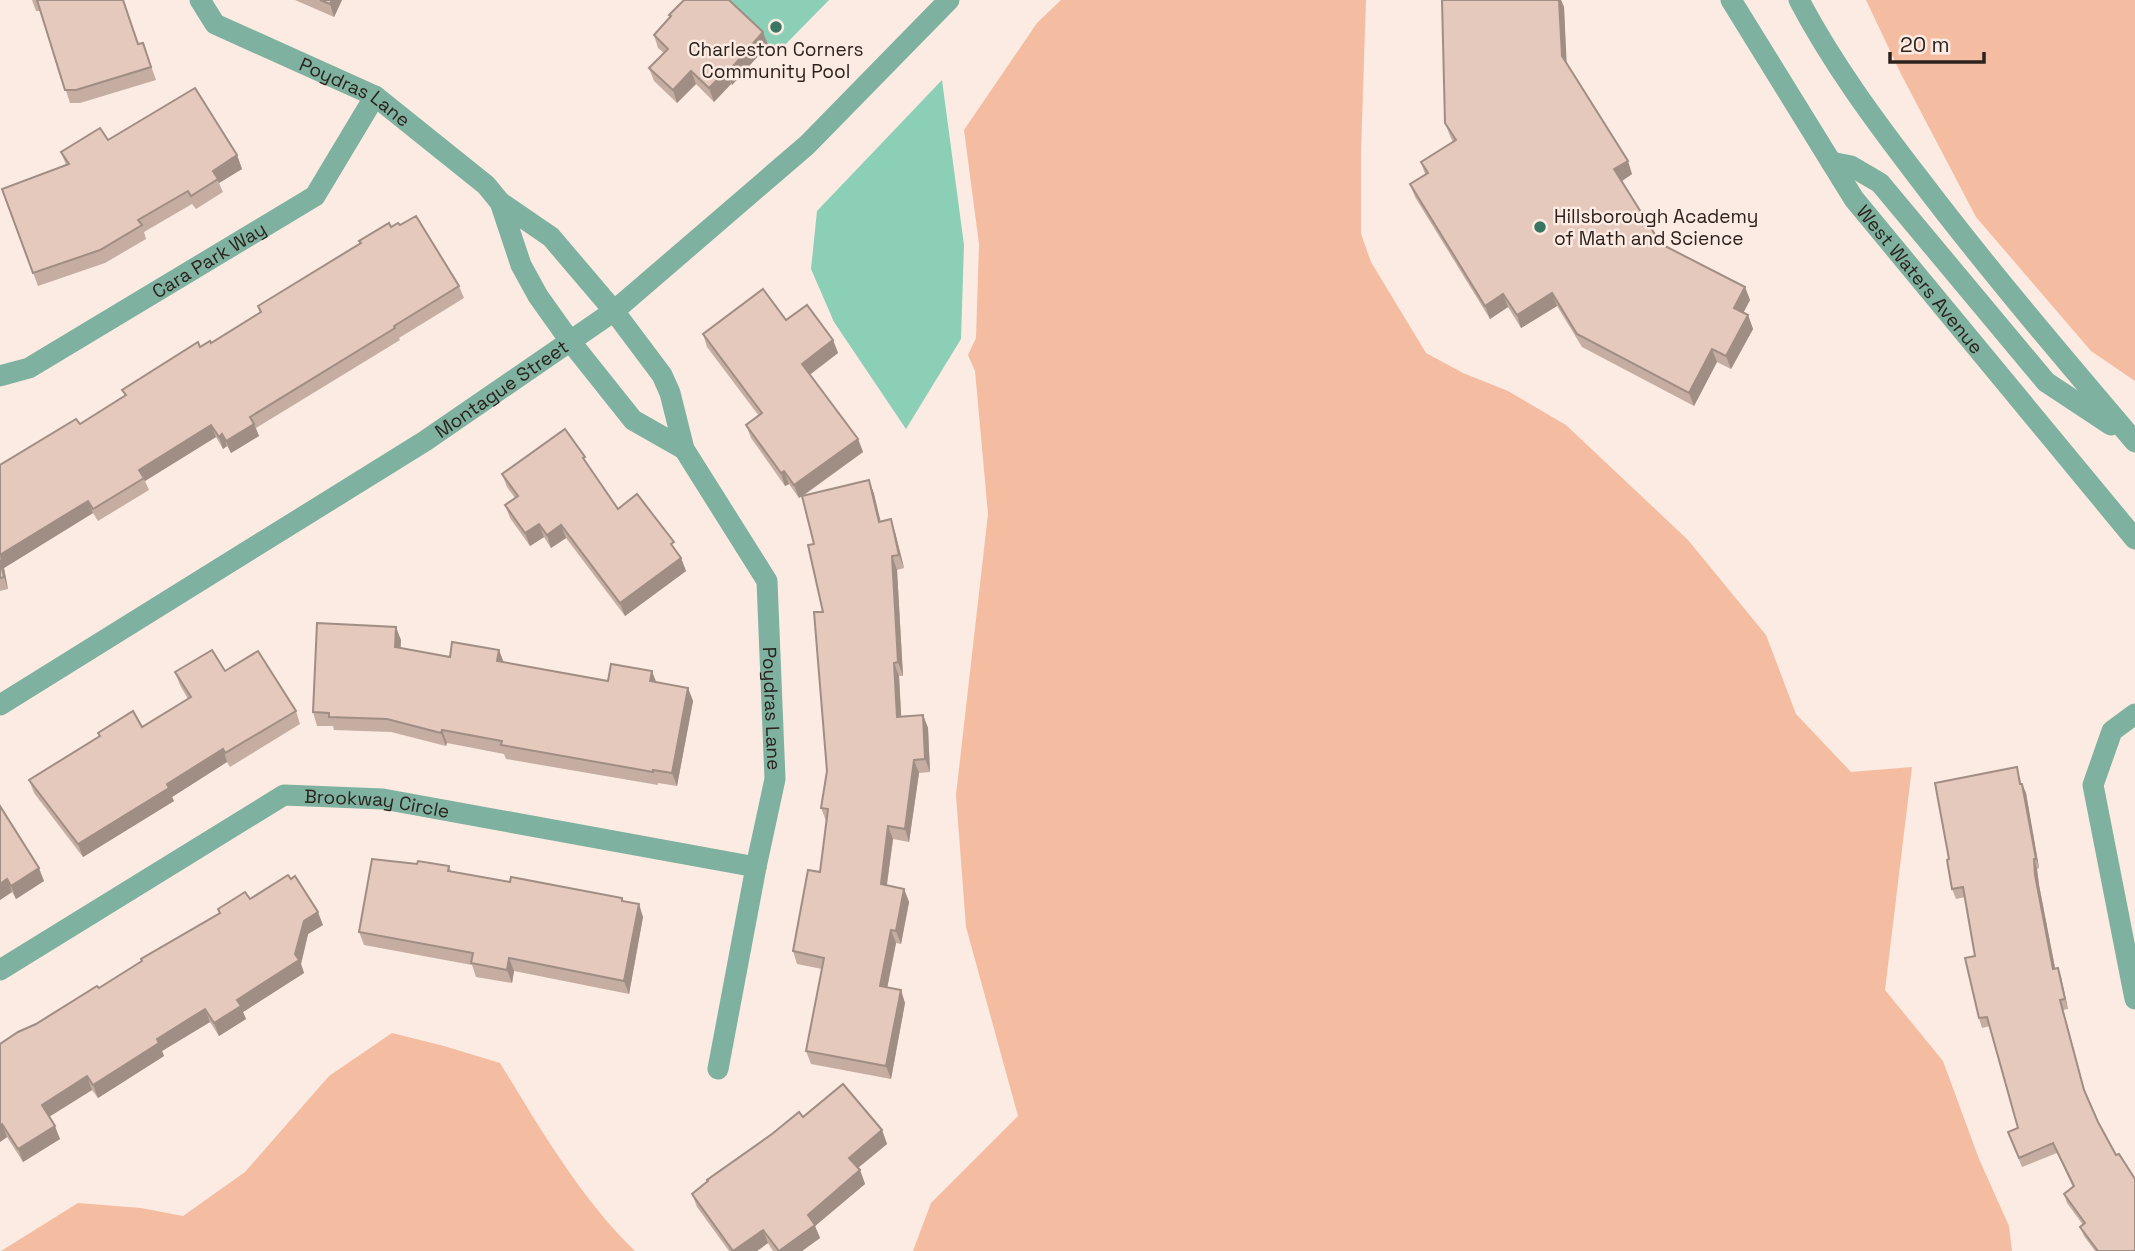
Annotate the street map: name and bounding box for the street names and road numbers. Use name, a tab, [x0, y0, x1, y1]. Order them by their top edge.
street label: Poydras Lane	[296, 51, 416, 132]
street label: West Waters Avenue	[1851, 200, 1989, 359]
street label: Cara Park Way	[147, 216, 271, 304]
street label: Montague Street	[430, 334, 573, 443]
street label: Poydras Lane	[757, 646, 787, 771]
street label: Brookway Circle	[304, 783, 452, 823]

